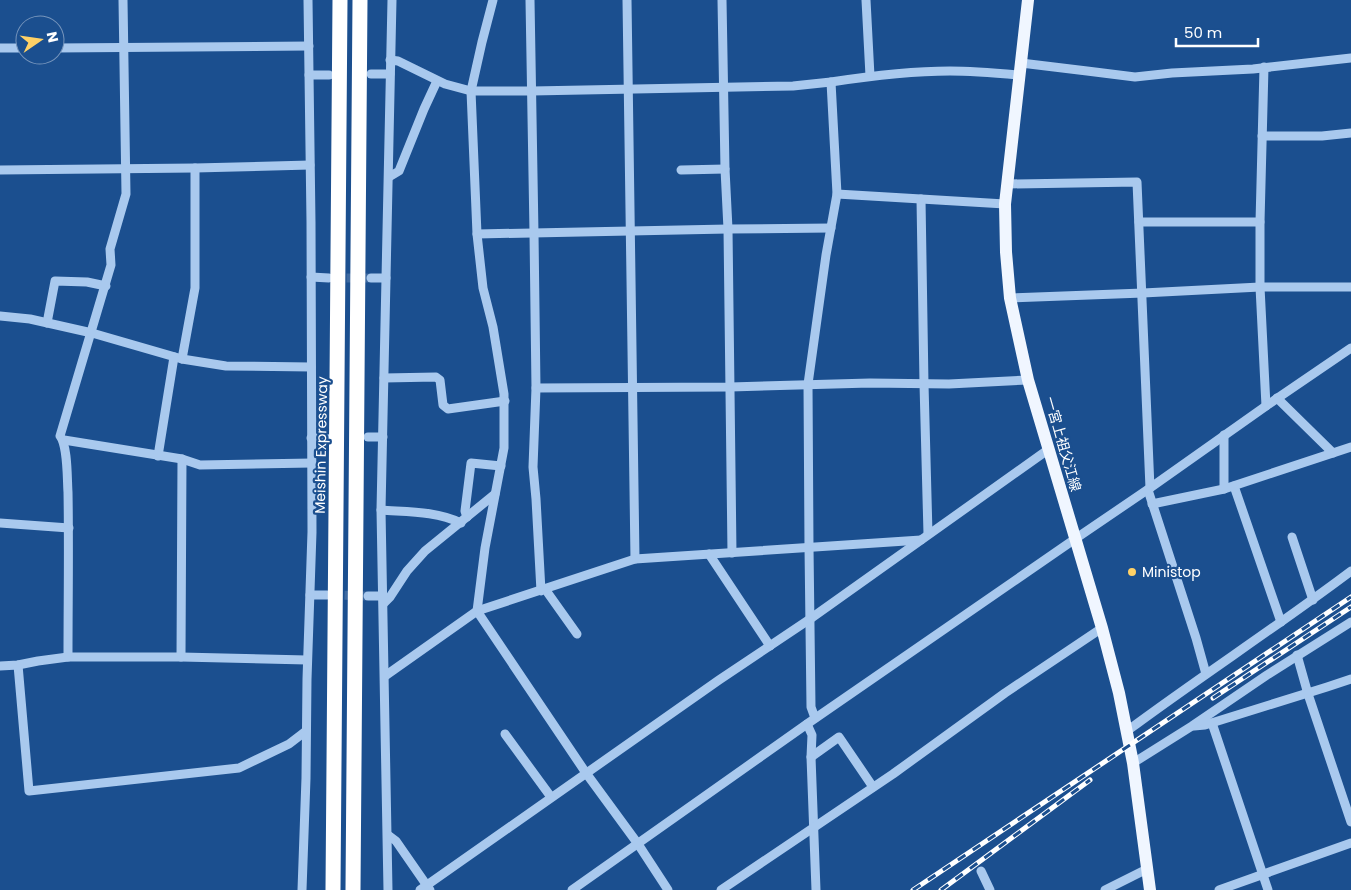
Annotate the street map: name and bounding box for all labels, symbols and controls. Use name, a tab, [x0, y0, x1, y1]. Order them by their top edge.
north arrow	[15, 15, 65, 65]
scale bar	[1176, 15, 1258, 47]
text: 50 m	[1184, 22, 1222, 43]
text: N	[42, 30, 64, 44]
street label: Meishin Expressway	[310, 376, 332, 514]
street label: 一宮上祖父江線	[1040, 394, 1086, 494]
place label: Ministop	[1142, 562, 1201, 582]
marker: Ministop	[1126, 566, 1138, 578]

